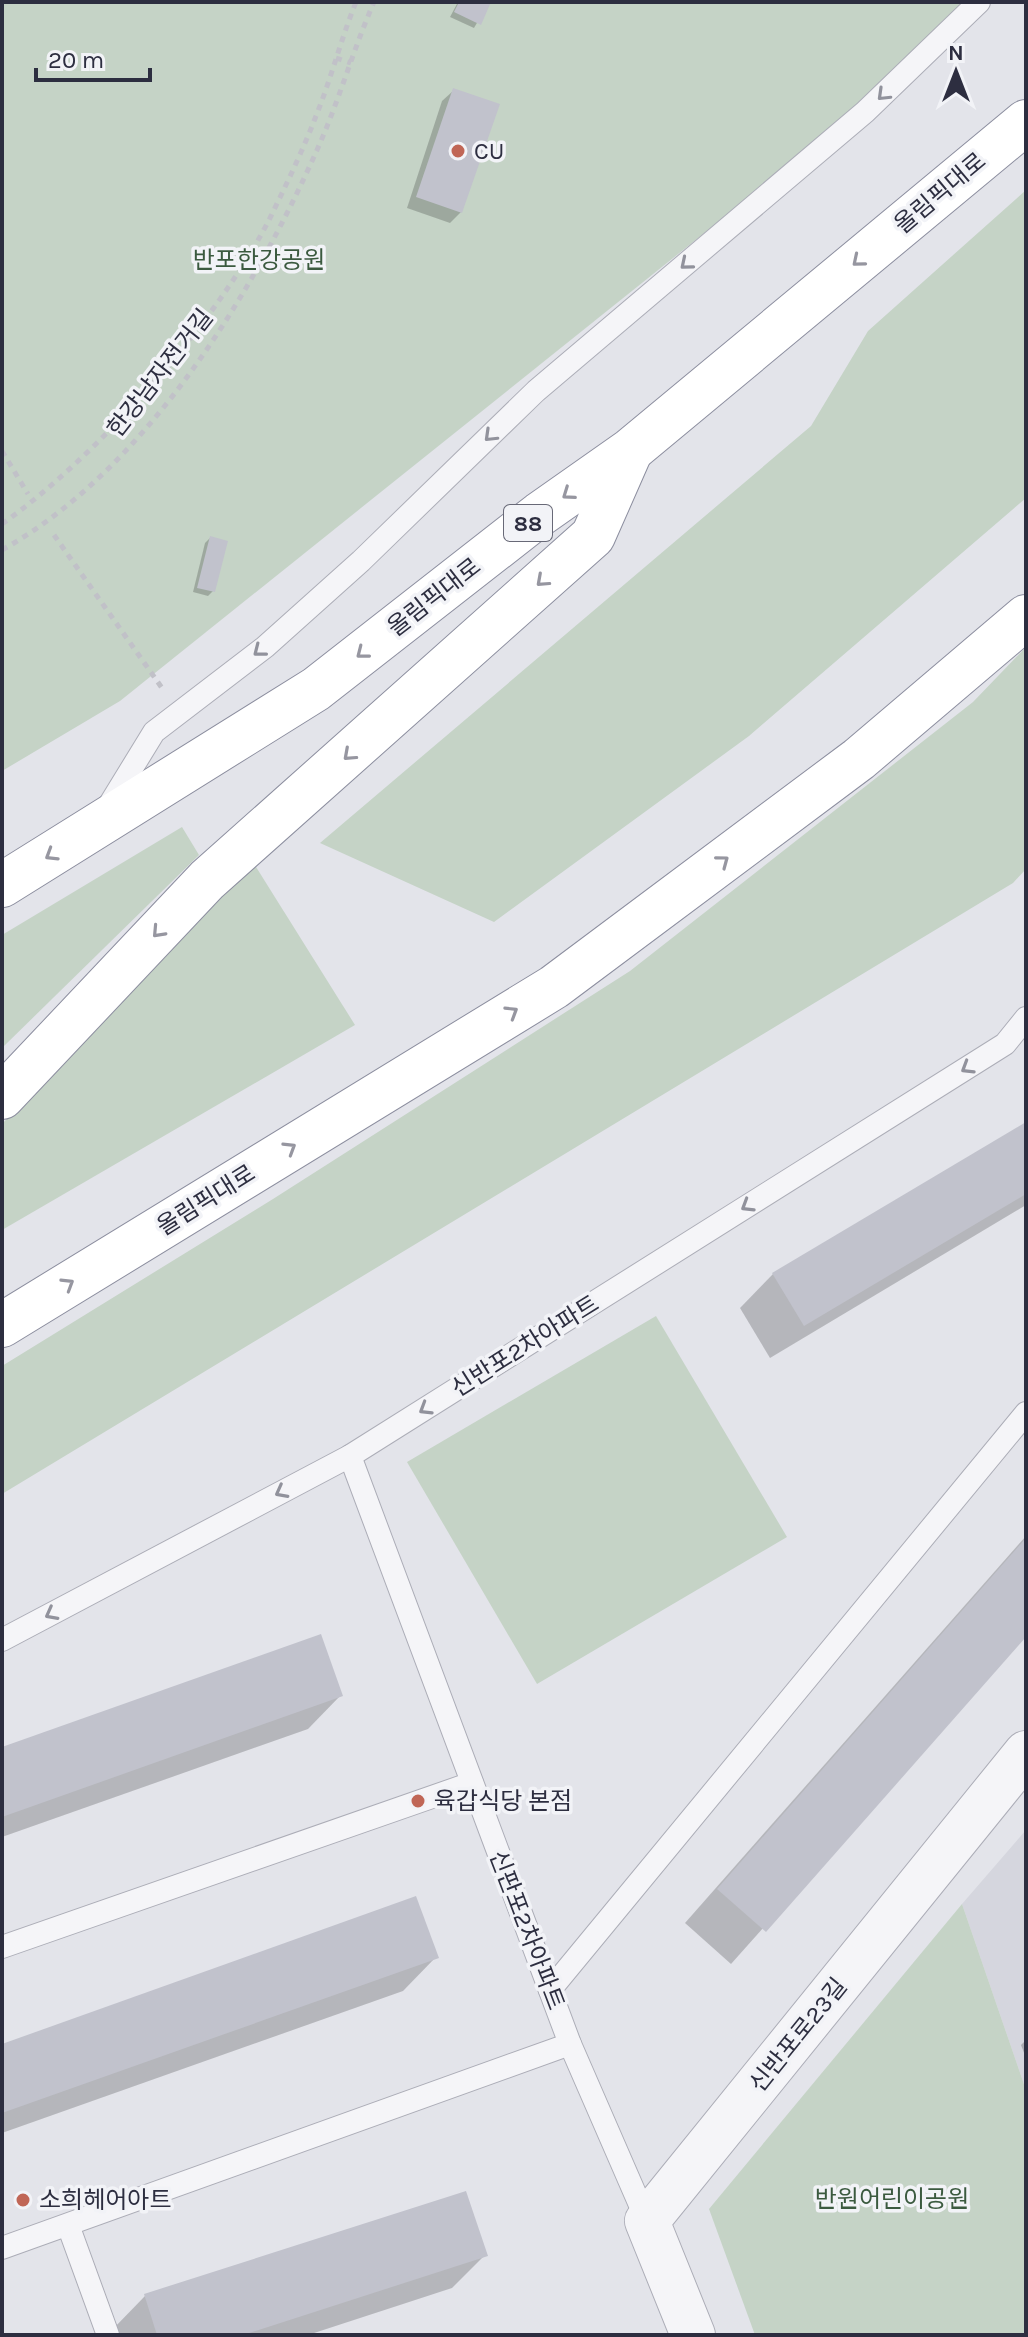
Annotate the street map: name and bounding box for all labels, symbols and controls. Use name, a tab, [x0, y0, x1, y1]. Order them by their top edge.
scale bar	[36, 32, 150, 82]
north arrow	[916, 32, 996, 112]
text: N	[948, 40, 964, 66]
text: 20 m	[48, 46, 104, 74]
one-way arrow	[878, 86, 892, 101]
place label: CU	[474, 137, 504, 165]
marker: CU	[449, 142, 467, 160]
street label: 올림픽대로	[889, 147, 991, 239]
park label: 반포한강공원	[193, 246, 325, 274]
one-way arrow	[853, 251, 867, 266]
one-way arrow	[680, 255, 695, 269]
street label: 한강남자전거길	[101, 303, 219, 443]
one-way arrow	[485, 427, 499, 441]
one-way arrow	[563, 484, 577, 499]
road number: 88	[504, 505, 552, 541]
street label: 올림픽대로	[382, 552, 486, 642]
one-way arrow	[537, 572, 551, 586]
one-way arrow	[253, 642, 268, 656]
one-way arrow	[356, 643, 371, 657]
one-way arrow	[343, 745, 358, 760]
one-way arrow	[45, 845, 60, 861]
one-way arrow	[714, 856, 728, 870]
one-way arrow	[153, 923, 168, 937]
one-way arrow	[503, 1007, 518, 1022]
one-way arrow	[961, 1058, 976, 1073]
one-way arrow	[281, 1143, 296, 1158]
street label: 올림픽대로	[152, 1159, 260, 1241]
one-way arrow	[741, 1197, 756, 1212]
one-way arrow	[60, 1279, 74, 1294]
street label: 신반포2차아파트	[446, 1289, 604, 1403]
one-way arrow	[419, 1399, 434, 1414]
one-way arrow	[275, 1483, 289, 1498]
one-way arrow	[45, 1604, 59, 1619]
place label: 육갑식당 본점	[434, 1787, 572, 1815]
marker: 육갑식당 본점	[409, 1792, 427, 1810]
street label: 신판포2차아파트	[484, 1846, 570, 2014]
street label: 신반포로23길	[744, 1972, 852, 2098]
park label: 반원어린이공원	[815, 2185, 969, 2213]
place label: 소희헤어아트	[39, 2186, 171, 2214]
marker: 소희헤어아트	[14, 2191, 32, 2209]

